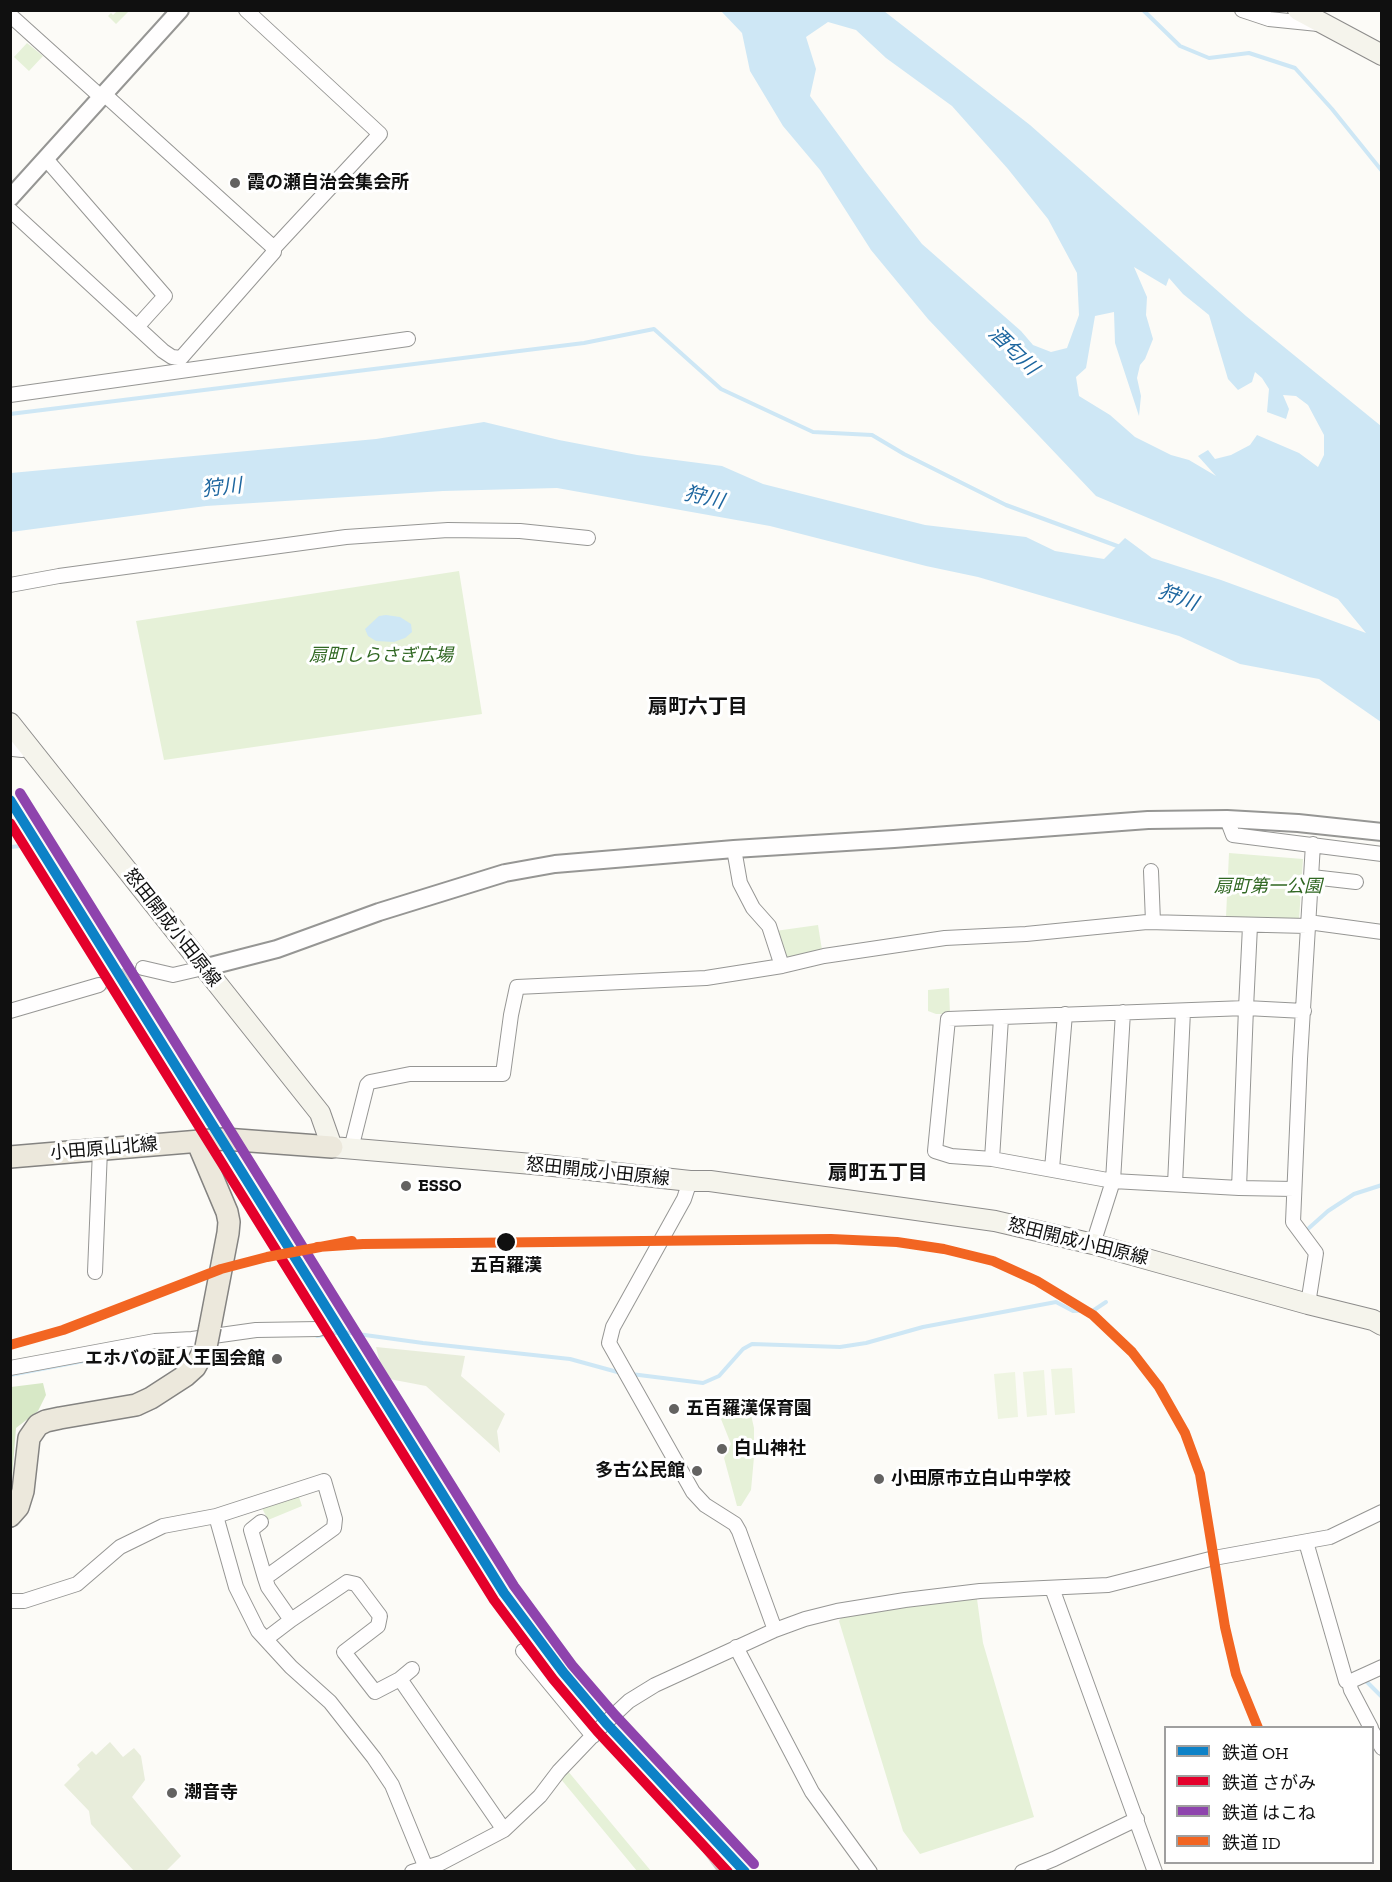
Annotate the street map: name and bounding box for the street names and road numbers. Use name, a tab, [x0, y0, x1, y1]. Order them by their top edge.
street label: 怒田開成小田原線	[119, 865, 225, 991]
street label: 小田原山北線	[49, 1134, 159, 1164]
street label: 怒田開成小田原線	[525, 1154, 671, 1190]
street label: 怒田開成小田原線	[1006, 1214, 1150, 1270]

